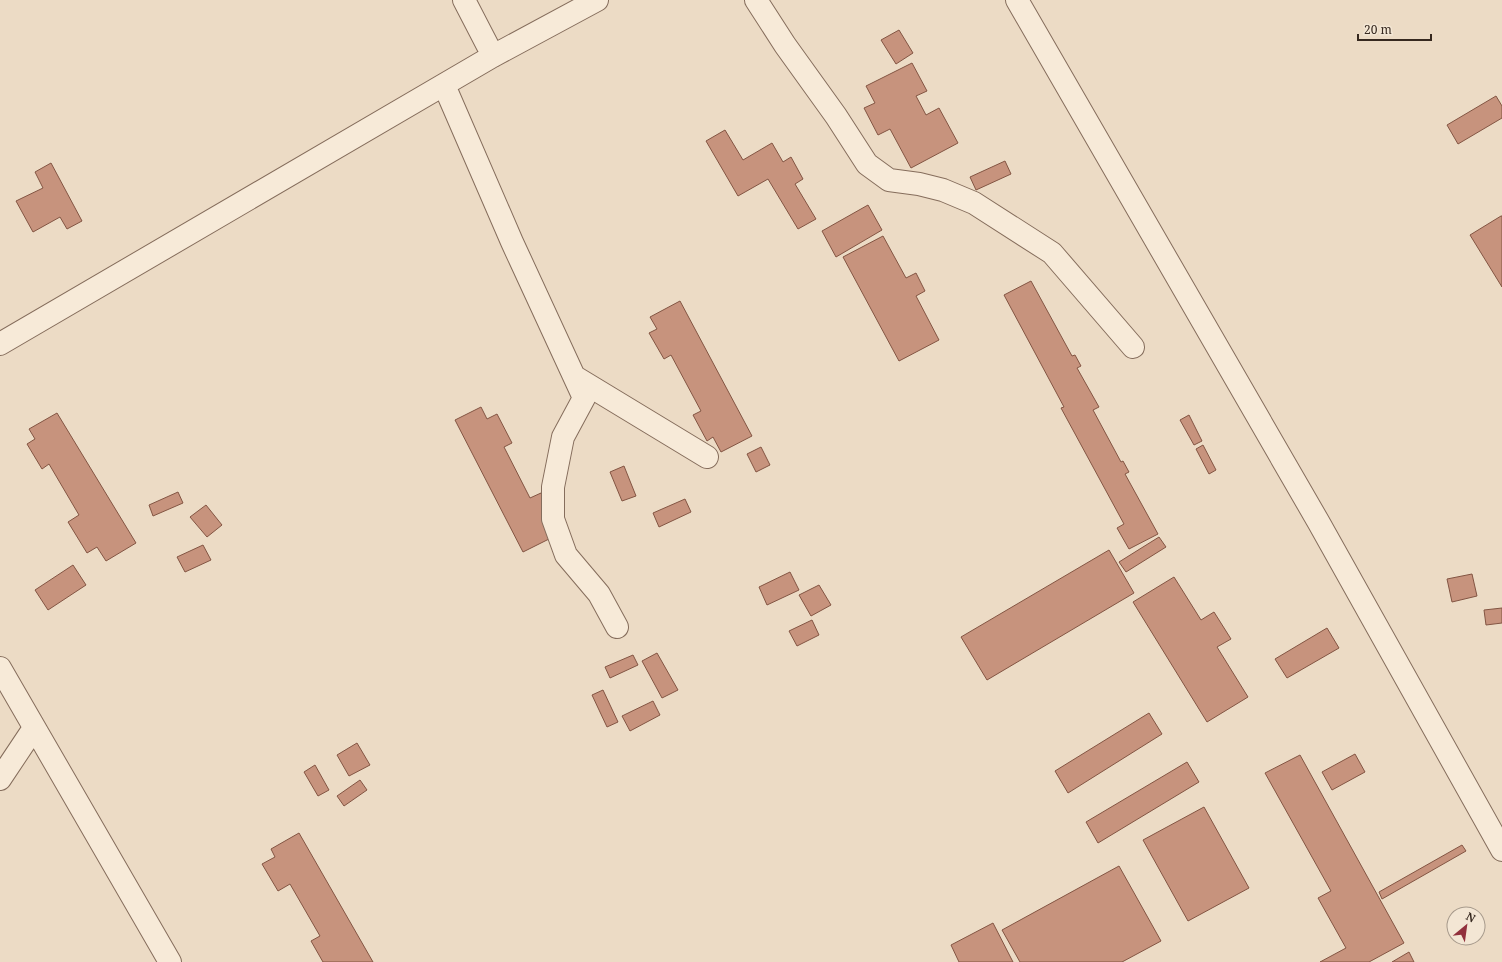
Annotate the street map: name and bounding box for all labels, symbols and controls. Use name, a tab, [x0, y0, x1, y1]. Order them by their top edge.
scale bar	[1358, 16, 1431, 42]
text: 20 m	[1364, 21, 1392, 38]
north arrow	[1446, 906, 1486, 946]
text: N	[1464, 908, 1479, 926]

